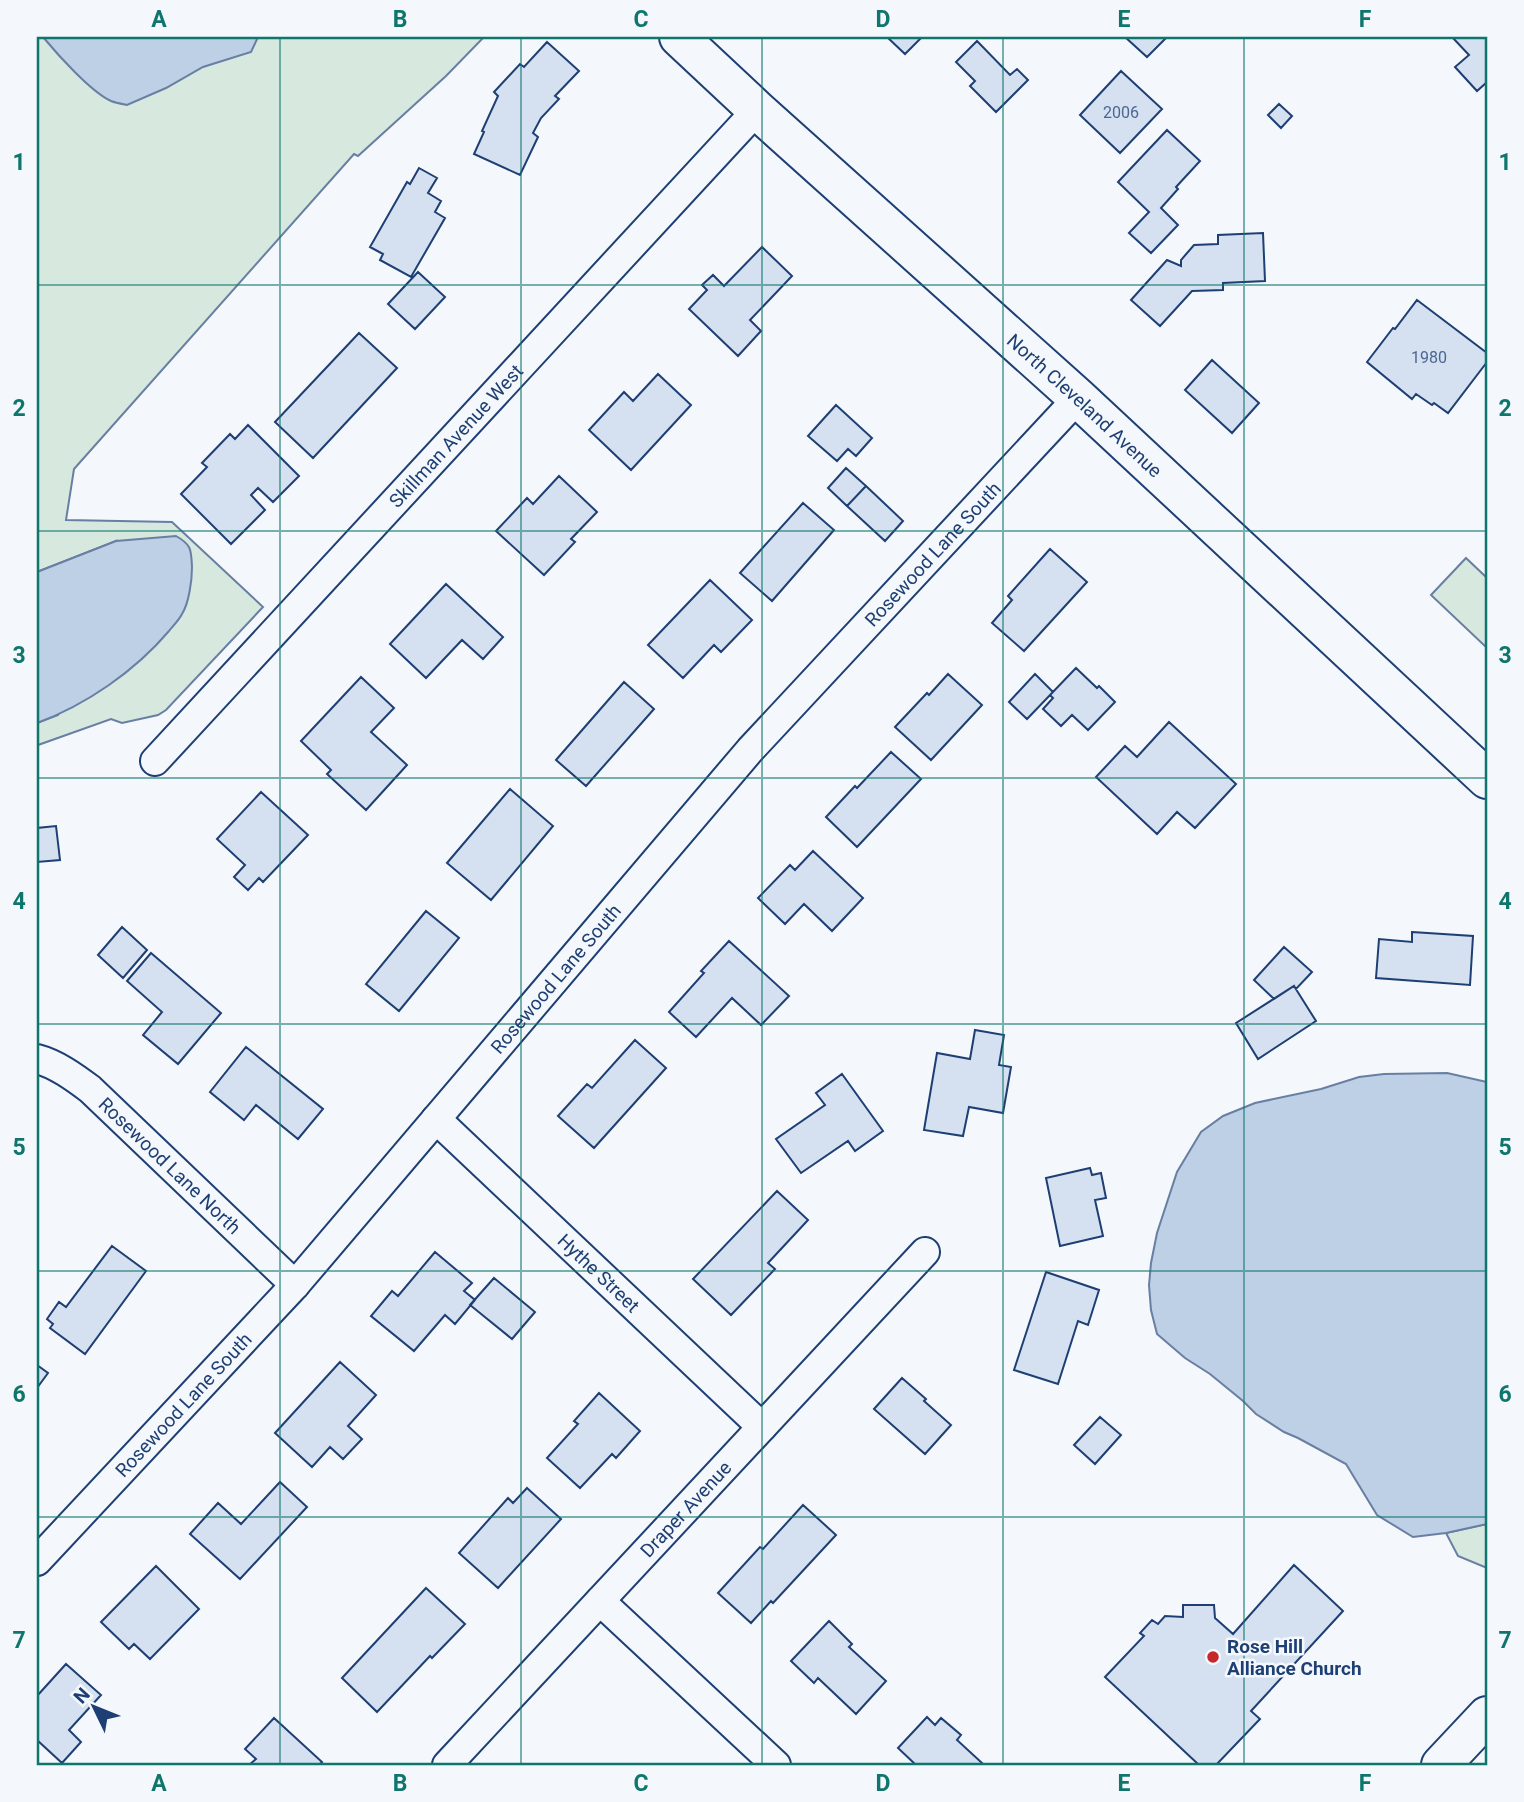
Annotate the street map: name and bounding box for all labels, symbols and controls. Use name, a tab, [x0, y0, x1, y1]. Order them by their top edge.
text: A	[151, 6, 167, 33]
text: B	[393, 6, 407, 33]
text: C	[633, 6, 649, 33]
text: D	[876, 6, 890, 33]
text: E	[1118, 6, 1131, 33]
text: F	[1359, 6, 1372, 33]
house number: 2006	[1103, 103, 1139, 122]
text: 1	[12, 149, 26, 176]
text: 1	[1498, 149, 1512, 176]
street label: North Cleveland Avenue	[1003, 329, 1167, 482]
house number: 1980	[1411, 348, 1447, 367]
street label: Skillman Avenue West	[384, 359, 528, 512]
text: 2	[12, 395, 26, 422]
text: 2	[1498, 395, 1512, 422]
street label: Rosewood Lane South	[860, 477, 1005, 631]
text: 3	[12, 642, 26, 669]
text: 3	[1498, 642, 1512, 669]
text: 4	[12, 888, 26, 915]
text: 4	[1498, 888, 1512, 915]
street label: Rosewood Lane South	[486, 899, 626, 1058]
street label: Rosewood Lane North	[94, 1092, 246, 1239]
text: 5	[12, 1134, 26, 1161]
text: 5	[1498, 1134, 1512, 1161]
street label: Hythe Street	[553, 1229, 645, 1317]
street label: Rosewood Lane South	[110, 1328, 256, 1482]
text: 6	[12, 1381, 26, 1408]
text: 6	[1498, 1381, 1512, 1408]
street label: Draper Avenue	[635, 1456, 736, 1562]
text: 7	[12, 1627, 26, 1654]
text: 7	[1498, 1627, 1512, 1654]
place label: Rose Hill Alliance Church	[1227, 1635, 1362, 1680]
marker: Rose Hill Alliance Church	[1205, 1649, 1221, 1665]
north arrow	[60, 1672, 130, 1742]
text: N	[69, 1683, 95, 1708]
text: A	[151, 1770, 167, 1797]
text: B	[393, 1770, 407, 1797]
text: C	[633, 1770, 649, 1797]
text: D	[876, 1770, 890, 1797]
text: E	[1118, 1770, 1131, 1797]
text: F	[1359, 1770, 1372, 1797]

